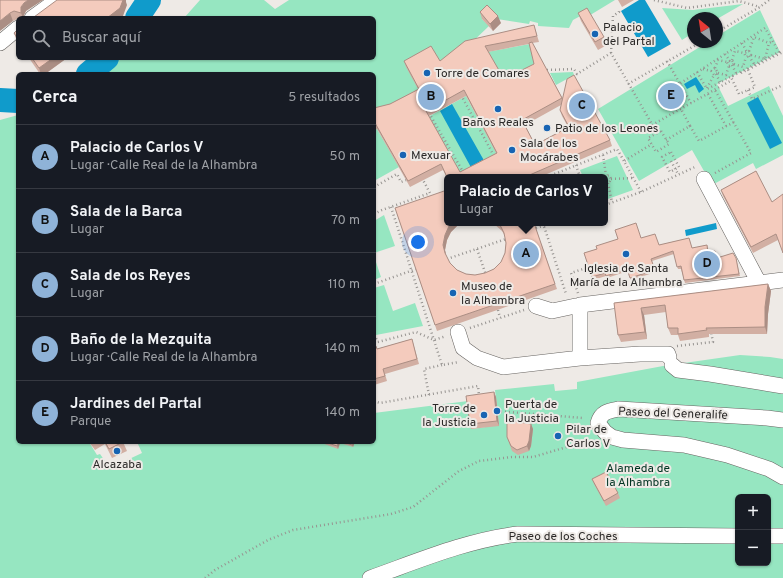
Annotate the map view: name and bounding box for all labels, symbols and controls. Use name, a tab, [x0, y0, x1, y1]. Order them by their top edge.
north arrow	[687, 12, 723, 48]
search box	[16, 16, 376, 60]
place label: Palacio del Partal	[603, 20, 655, 50]
icon: search	[30, 27, 52, 49]
text: Buscar aquí	[62, 29, 141, 48]
marker: Palacio del Partal	[590, 29, 600, 39]
place label: Torre de Comares	[435, 66, 529, 82]
marker: Torre de Comares	[422, 68, 432, 78]
pin: E	[658, 81, 684, 111]
pin: B	[418, 82, 444, 112]
text: Cerca	[32, 87, 78, 109]
text: 5 resultados	[288, 90, 360, 106]
pin: C	[569, 91, 595, 121]
marker: Baños Reales	[493, 104, 503, 114]
place label: Baños Reales	[462, 115, 534, 131]
place label: Patio de los Leones	[555, 121, 658, 137]
marker: Patio de los Leones	[542, 123, 552, 133]
place label: Sala de los Mocárabes	[520, 136, 579, 166]
text: Palacio de Carlos V	[70, 139, 203, 158]
marker: Sala de los Mocárabes	[507, 145, 517, 155]
place label: Mexuar	[411, 148, 451, 164]
text: A	[40, 149, 50, 165]
text: 50 m	[330, 149, 360, 165]
marker: Mexuar	[398, 150, 408, 160]
text: Lugar · Calle Real de la Alhambra	[70, 158, 257, 174]
popup	[444, 174, 608, 226]
text: Palacio de Carlos V	[459, 183, 593, 202]
text: Lugar	[459, 202, 493, 218]
text: Sala de la Barca	[70, 203, 182, 222]
text: B	[41, 213, 49, 229]
text: 70 m	[331, 213, 360, 229]
text: Lugar	[70, 222, 104, 238]
your location	[408, 232, 428, 252]
pin: A	[513, 239, 539, 269]
marker: Iglesia de Santa María de la Alhambra	[621, 249, 631, 259]
pin: D	[694, 249, 720, 279]
place label: Iglesia de Santa María de la Alhambra	[570, 261, 682, 291]
text: Sala de los Reyes	[70, 267, 191, 286]
text: C	[41, 277, 49, 293]
text: 110 m	[328, 277, 360, 293]
place label: Museo de la Alhambra	[461, 279, 525, 309]
text: Lugar	[70, 286, 104, 302]
marker: Museo de la Alhambra	[448, 288, 458, 298]
text: Baño de la Mezquita	[70, 331, 212, 350]
text: D	[40, 341, 50, 357]
text: 140 m	[325, 341, 360, 357]
text: Lugar · Calle Real de la Alhambra	[70, 350, 257, 366]
text: Jardines del Partal	[70, 395, 202, 414]
place label: Puerta de la Justicia	[505, 397, 559, 427]
place label: Torre de la Justicia	[422, 401, 476, 431]
street label: Paseo del Generalife	[618, 404, 728, 424]
text: E	[41, 405, 49, 421]
text: 140 m	[325, 405, 360, 421]
marker: Puerta de la Justicia	[492, 406, 502, 416]
marker: Torre de la Justicia	[479, 410, 489, 420]
text: Parque	[70, 414, 111, 430]
place label: Pilar de Carlos V	[566, 422, 611, 452]
marker: Pilar de Carlos V	[553, 431, 563, 441]
marker: Alcazaba	[112, 446, 122, 456]
place label: Alcazaba	[92, 457, 142, 473]
park label: Alameda de la Alhambra	[606, 461, 670, 491]
map controls	[735, 494, 771, 566]
button: +	[735, 494, 771, 530]
street label: Paseo de los Coches	[508, 529, 618, 545]
button: −	[735, 530, 771, 566]

